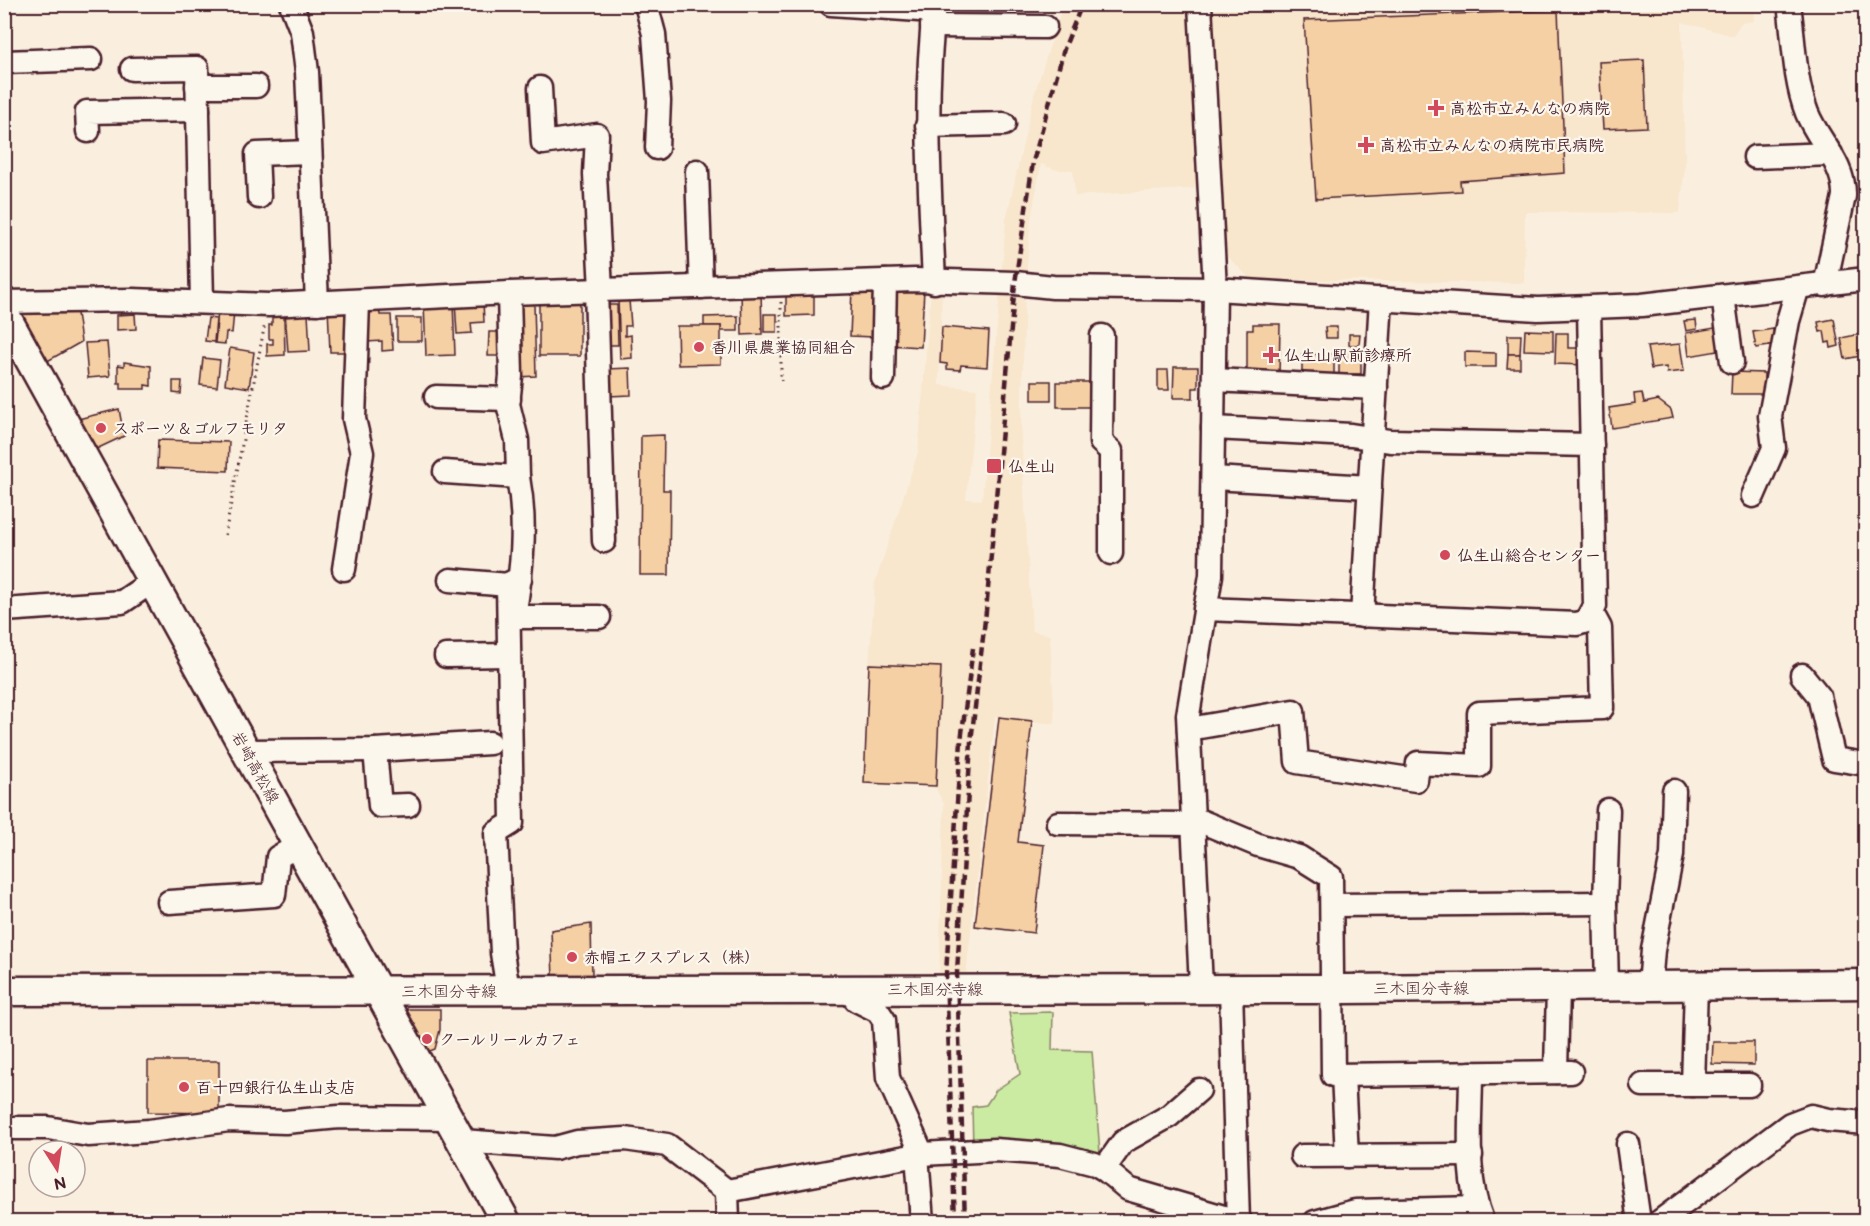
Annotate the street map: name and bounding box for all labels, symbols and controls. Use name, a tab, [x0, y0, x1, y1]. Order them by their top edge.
marker: 高松市立みんなの病院	[1427, 99, 1445, 117]
place label: 高松市立みんなの病院	[1450, 100, 1610, 119]
marker: 高松市立みんなの病院市民病院	[1357, 136, 1375, 154]
place label: 高松市立みんなの病院市民病院	[1380, 137, 1604, 156]
place label: 香川県農業協同組合	[711, 339, 855, 358]
marker: 香川県農業協同組合	[692, 340, 706, 354]
marker: 仏生山駅前診療所	[1262, 346, 1280, 364]
place label: 仏生山駅前診療所	[1284, 347, 1412, 366]
place label: スポーツ＆ゴルフモリタ	[113, 420, 288, 439]
marker: スポーツ＆ゴルフモリタ	[94, 421, 108, 435]
marker: 仏生山	[985, 457, 1003, 475]
place label: 仏生山	[1008, 458, 1056, 477]
place label: 仏生山総合センター	[1457, 547, 1601, 566]
marker: 仏生山総合センター	[1438, 548, 1452, 562]
street label: 岩崎高松線	[227, 728, 282, 807]
place label: 赤帽エクスプレス（株）	[584, 949, 760, 968]
marker: 赤帽エクスプレス（株）	[565, 950, 579, 964]
street label: 三木国分寺線	[1373, 980, 1469, 999]
street label: 三木国分寺線	[887, 981, 983, 1000]
street label: 三木国分寺線	[401, 983, 497, 1002]
place label: クールリールカフェ	[439, 1031, 580, 1050]
marker: クールリールカフェ	[420, 1032, 434, 1046]
place label: 百十四銀行仏生山支店	[196, 1079, 356, 1098]
marker: 百十四銀行仏生山支店	[177, 1080, 191, 1094]
north arrow	[27, 1139, 87, 1199]
text: N	[52, 1172, 68, 1193]

